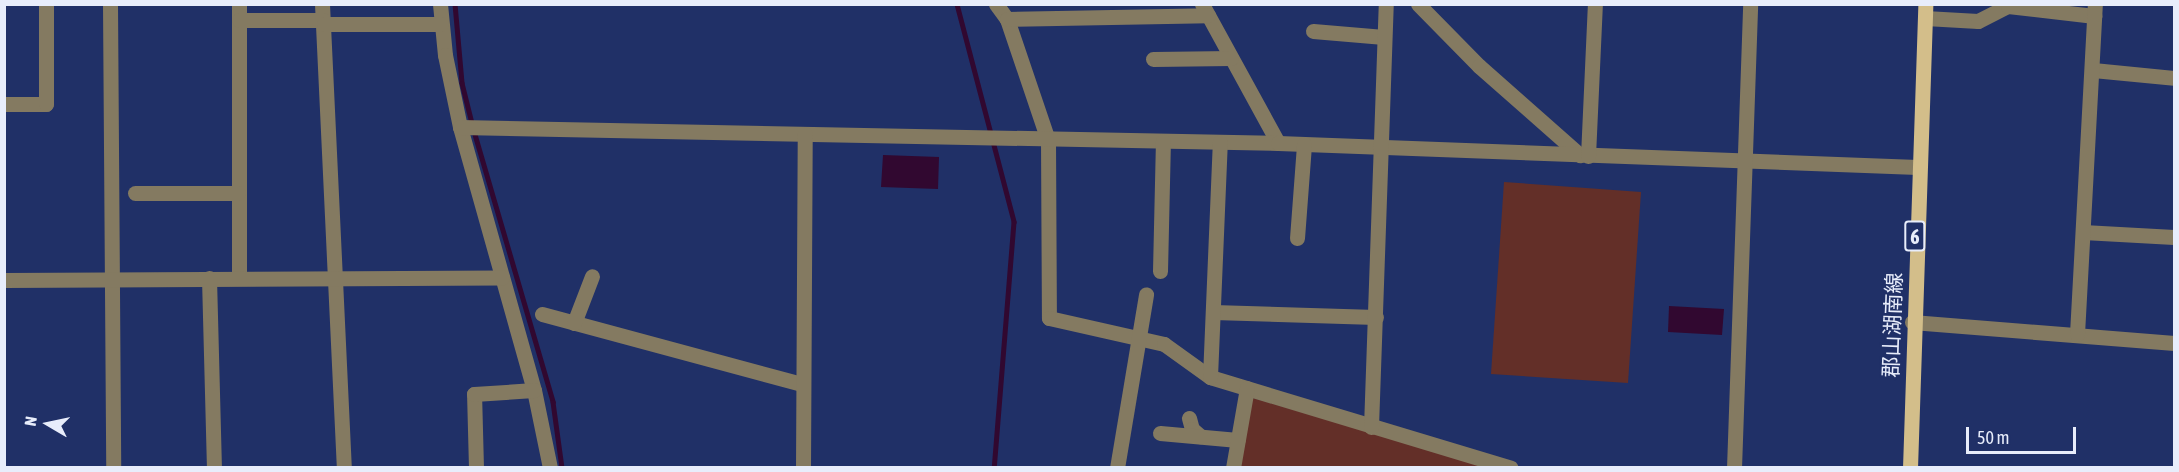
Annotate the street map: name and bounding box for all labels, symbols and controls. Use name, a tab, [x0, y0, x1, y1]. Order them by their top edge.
road number: 6	[1903, 219, 1927, 253]
street label: 郡山湖南線	[1878, 272, 1906, 378]
north arrow	[18, 394, 78, 454]
text: N	[21, 415, 40, 427]
scale bar	[1969, 415, 2078, 453]
text: 50 m	[1977, 427, 2009, 448]

